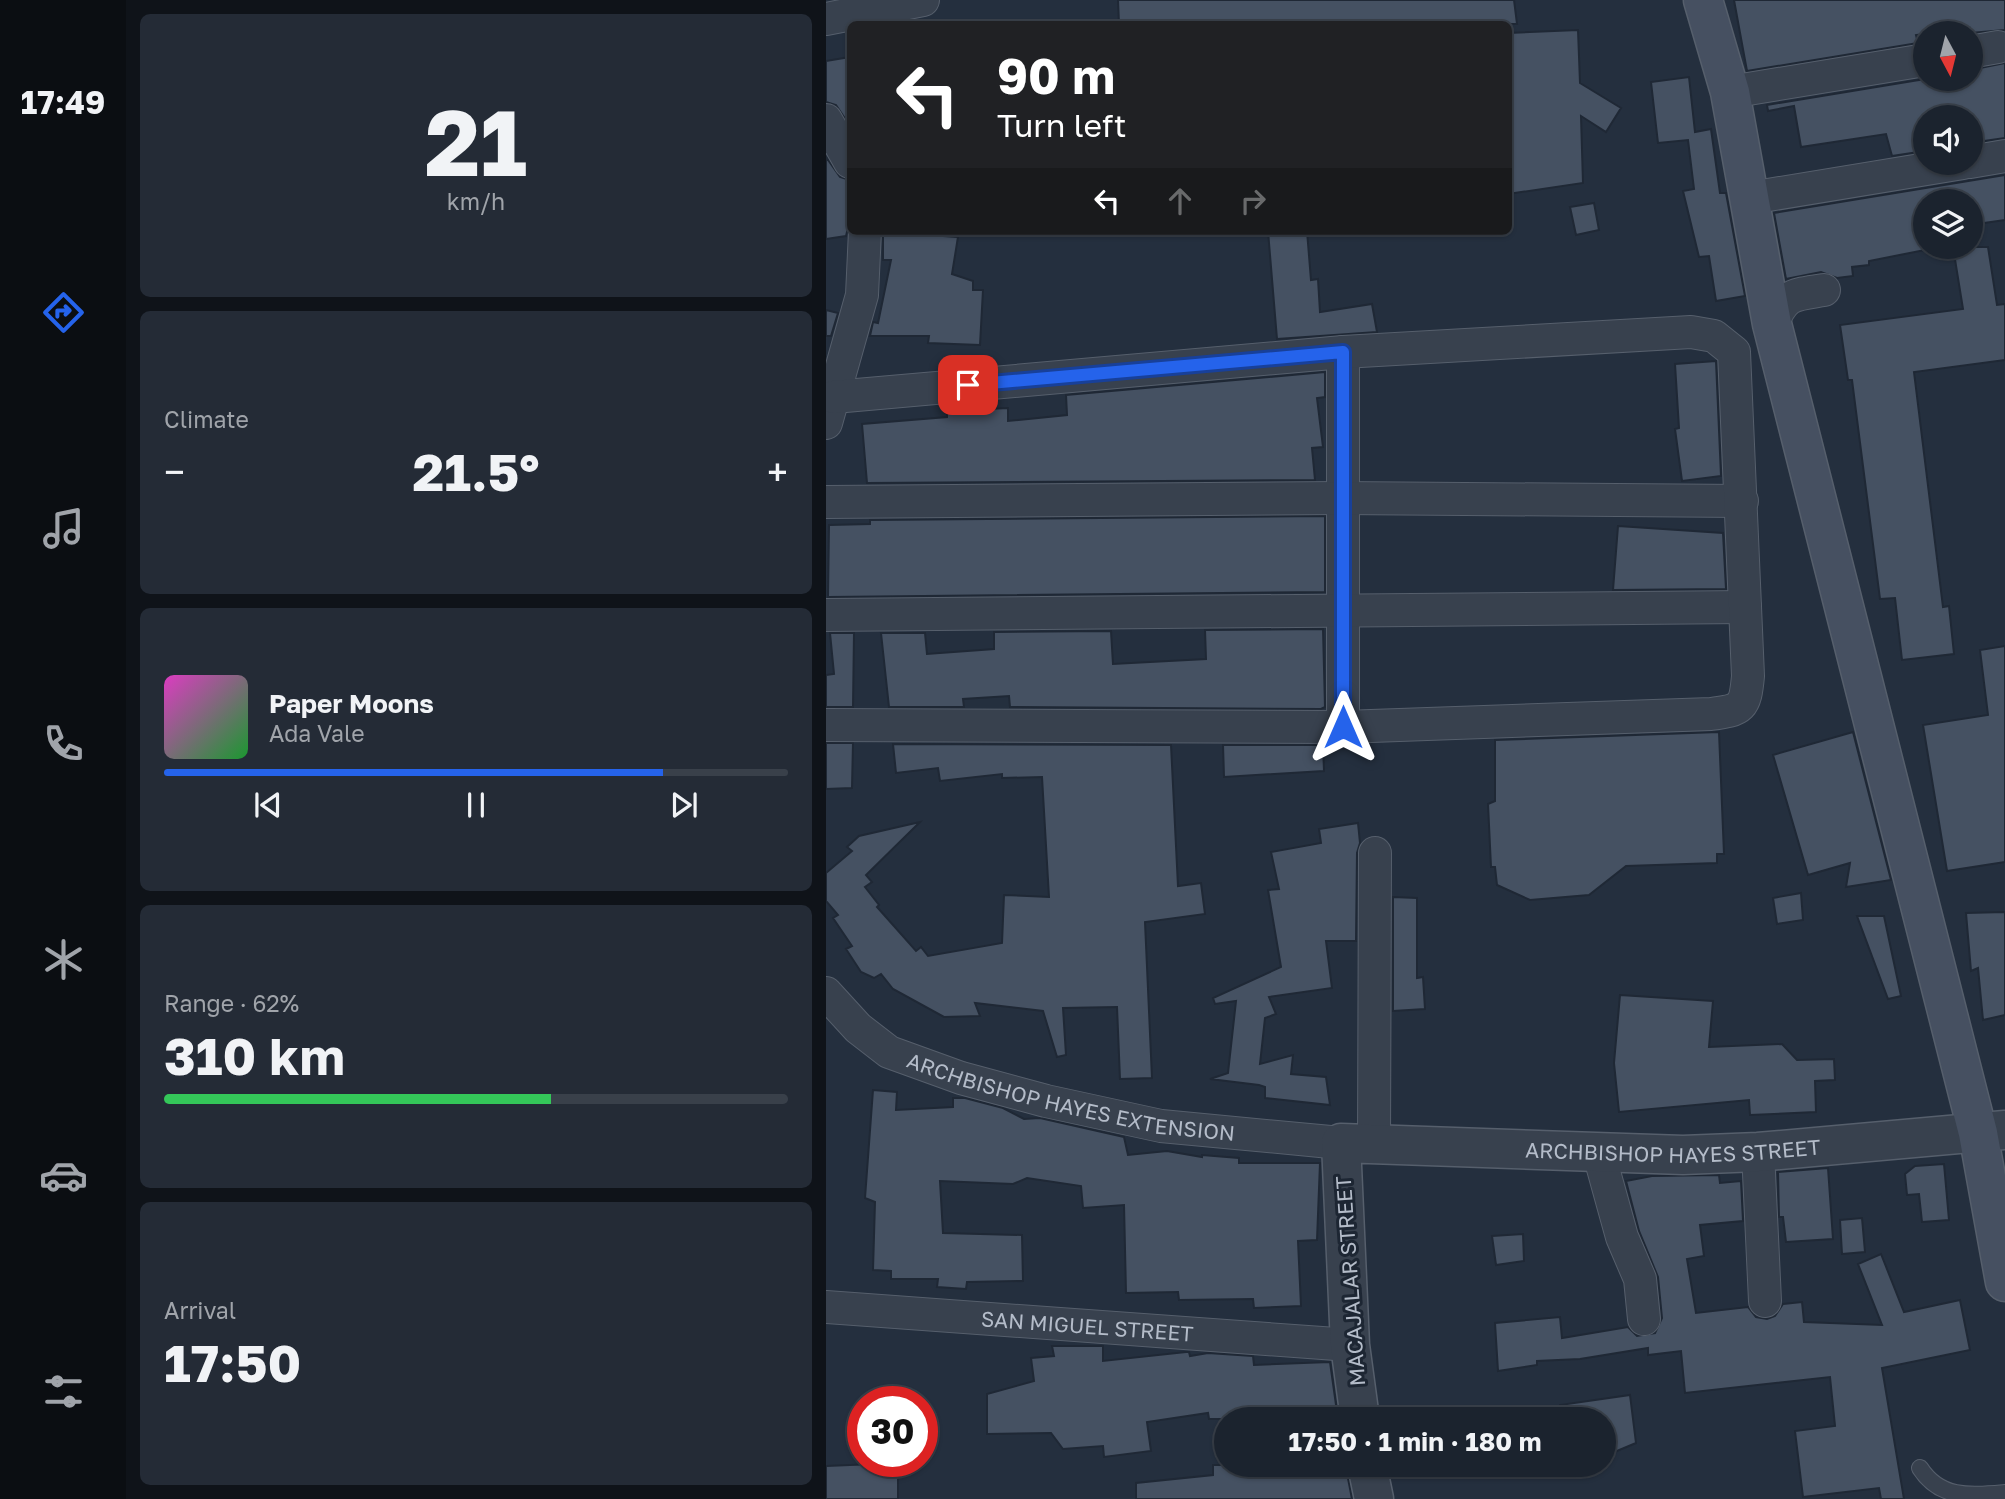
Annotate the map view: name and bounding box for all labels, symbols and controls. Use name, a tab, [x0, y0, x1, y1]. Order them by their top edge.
north arrow	[1913, 21, 1983, 91]
map controls	[1913, 21, 1983, 259]
text: 90 m	[997, 46, 1115, 105]
icon: left	[882, 49, 973, 140]
text: 17:49	[21, 83, 105, 121]
text: 21	[425, 87, 527, 196]
button: sound	[1913, 105, 1983, 175]
text: Turn left	[997, 106, 1126, 144]
icon: left	[1088, 182, 1126, 220]
icon: ahead	[1161, 182, 1199, 220]
icon: right	[1234, 182, 1272, 220]
text: km/h	[447, 187, 505, 215]
button: layers	[1913, 189, 1983, 259]
icon: directions	[39, 288, 88, 337]
pin	[938, 355, 998, 415]
icon: arrive	[949, 366, 987, 404]
text: Climate	[164, 405, 249, 433]
text: 21.5°	[412, 440, 540, 502]
text: −	[164, 449, 185, 494]
text: +	[767, 449, 788, 494]
icon: music	[39, 504, 88, 553]
text: Paper Moons	[269, 688, 434, 719]
position arrow	[1306, 690, 1380, 764]
icon: phone	[39, 719, 88, 768]
text: Ada Vale	[269, 719, 365, 747]
icon: previous	[249, 786, 287, 824]
icon: pause	[457, 786, 495, 824]
icon: next	[665, 786, 703, 824]
icon: climate	[39, 935, 88, 984]
text: Range · 62%	[164, 989, 299, 1017]
text: 310 km	[164, 1024, 345, 1086]
street label: ARCHBISHOP HAYES EXTENSION	[904, 1047, 1236, 1146]
street label: ARCHBISHOP HAYES STREET	[1525, 1133, 1822, 1168]
icon: car	[39, 1151, 88, 1200]
street label: MACAJALAR STREET	[1330, 1175, 1370, 1387]
text: Arrival	[164, 1296, 236, 1324]
street label: SAN MIGUEL STREET	[980, 1305, 1194, 1347]
text: 17:50	[164, 1331, 301, 1393]
icon: filters	[39, 1367, 88, 1416]
speed limit sign: 30	[847, 1386, 938, 1477]
text: 17:50 · 1 min · 180 m	[1289, 1426, 1541, 1457]

